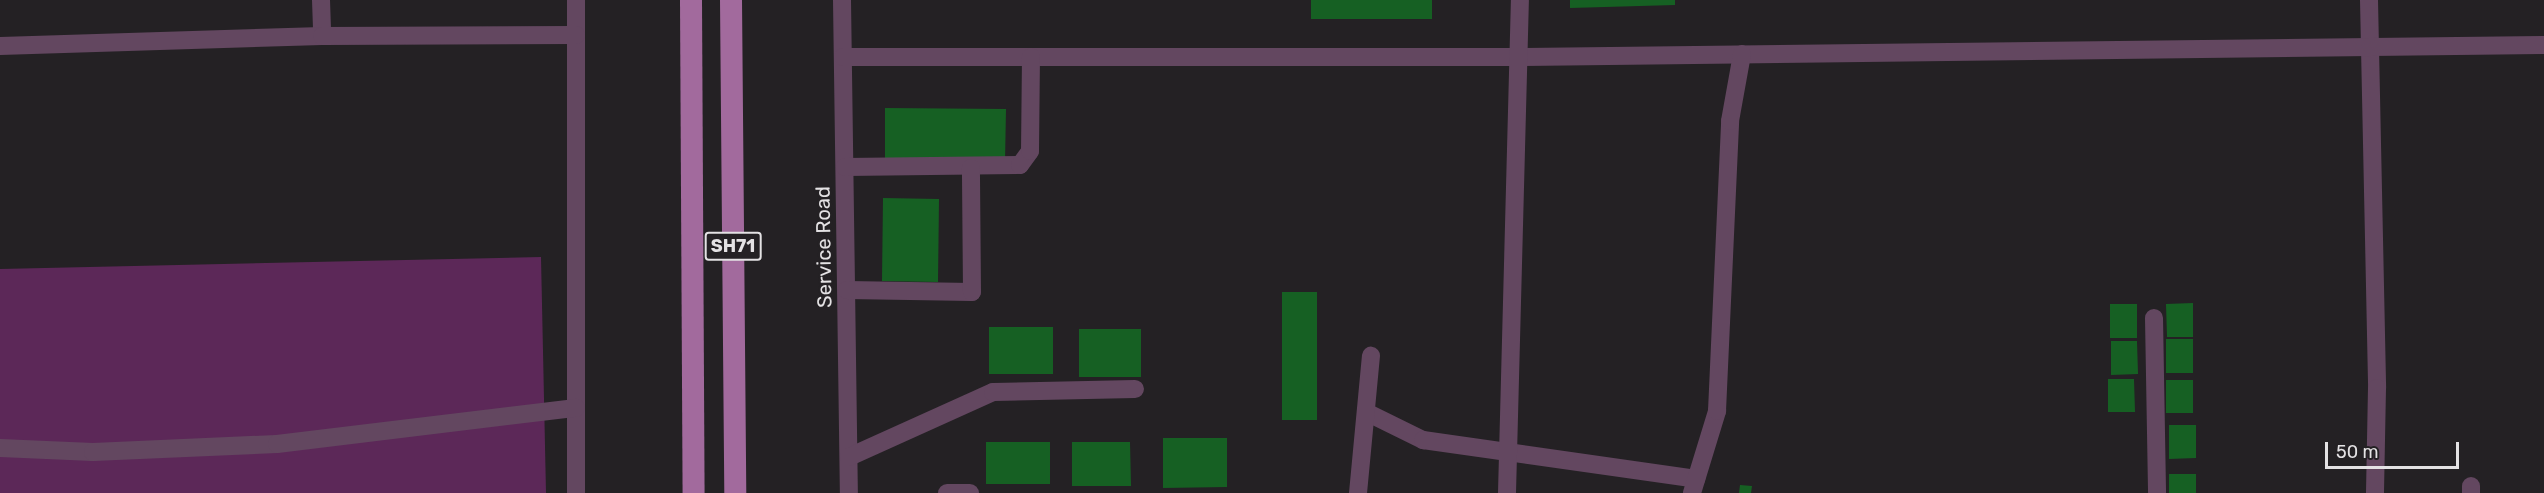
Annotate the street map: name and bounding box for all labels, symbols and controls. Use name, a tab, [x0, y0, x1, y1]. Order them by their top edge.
street label: Service Road	[811, 186, 837, 308]
road number: SH71	[704, 231, 762, 261]
scale bar	[2328, 430, 2462, 468]
text: 50 m	[2336, 441, 2379, 463]

